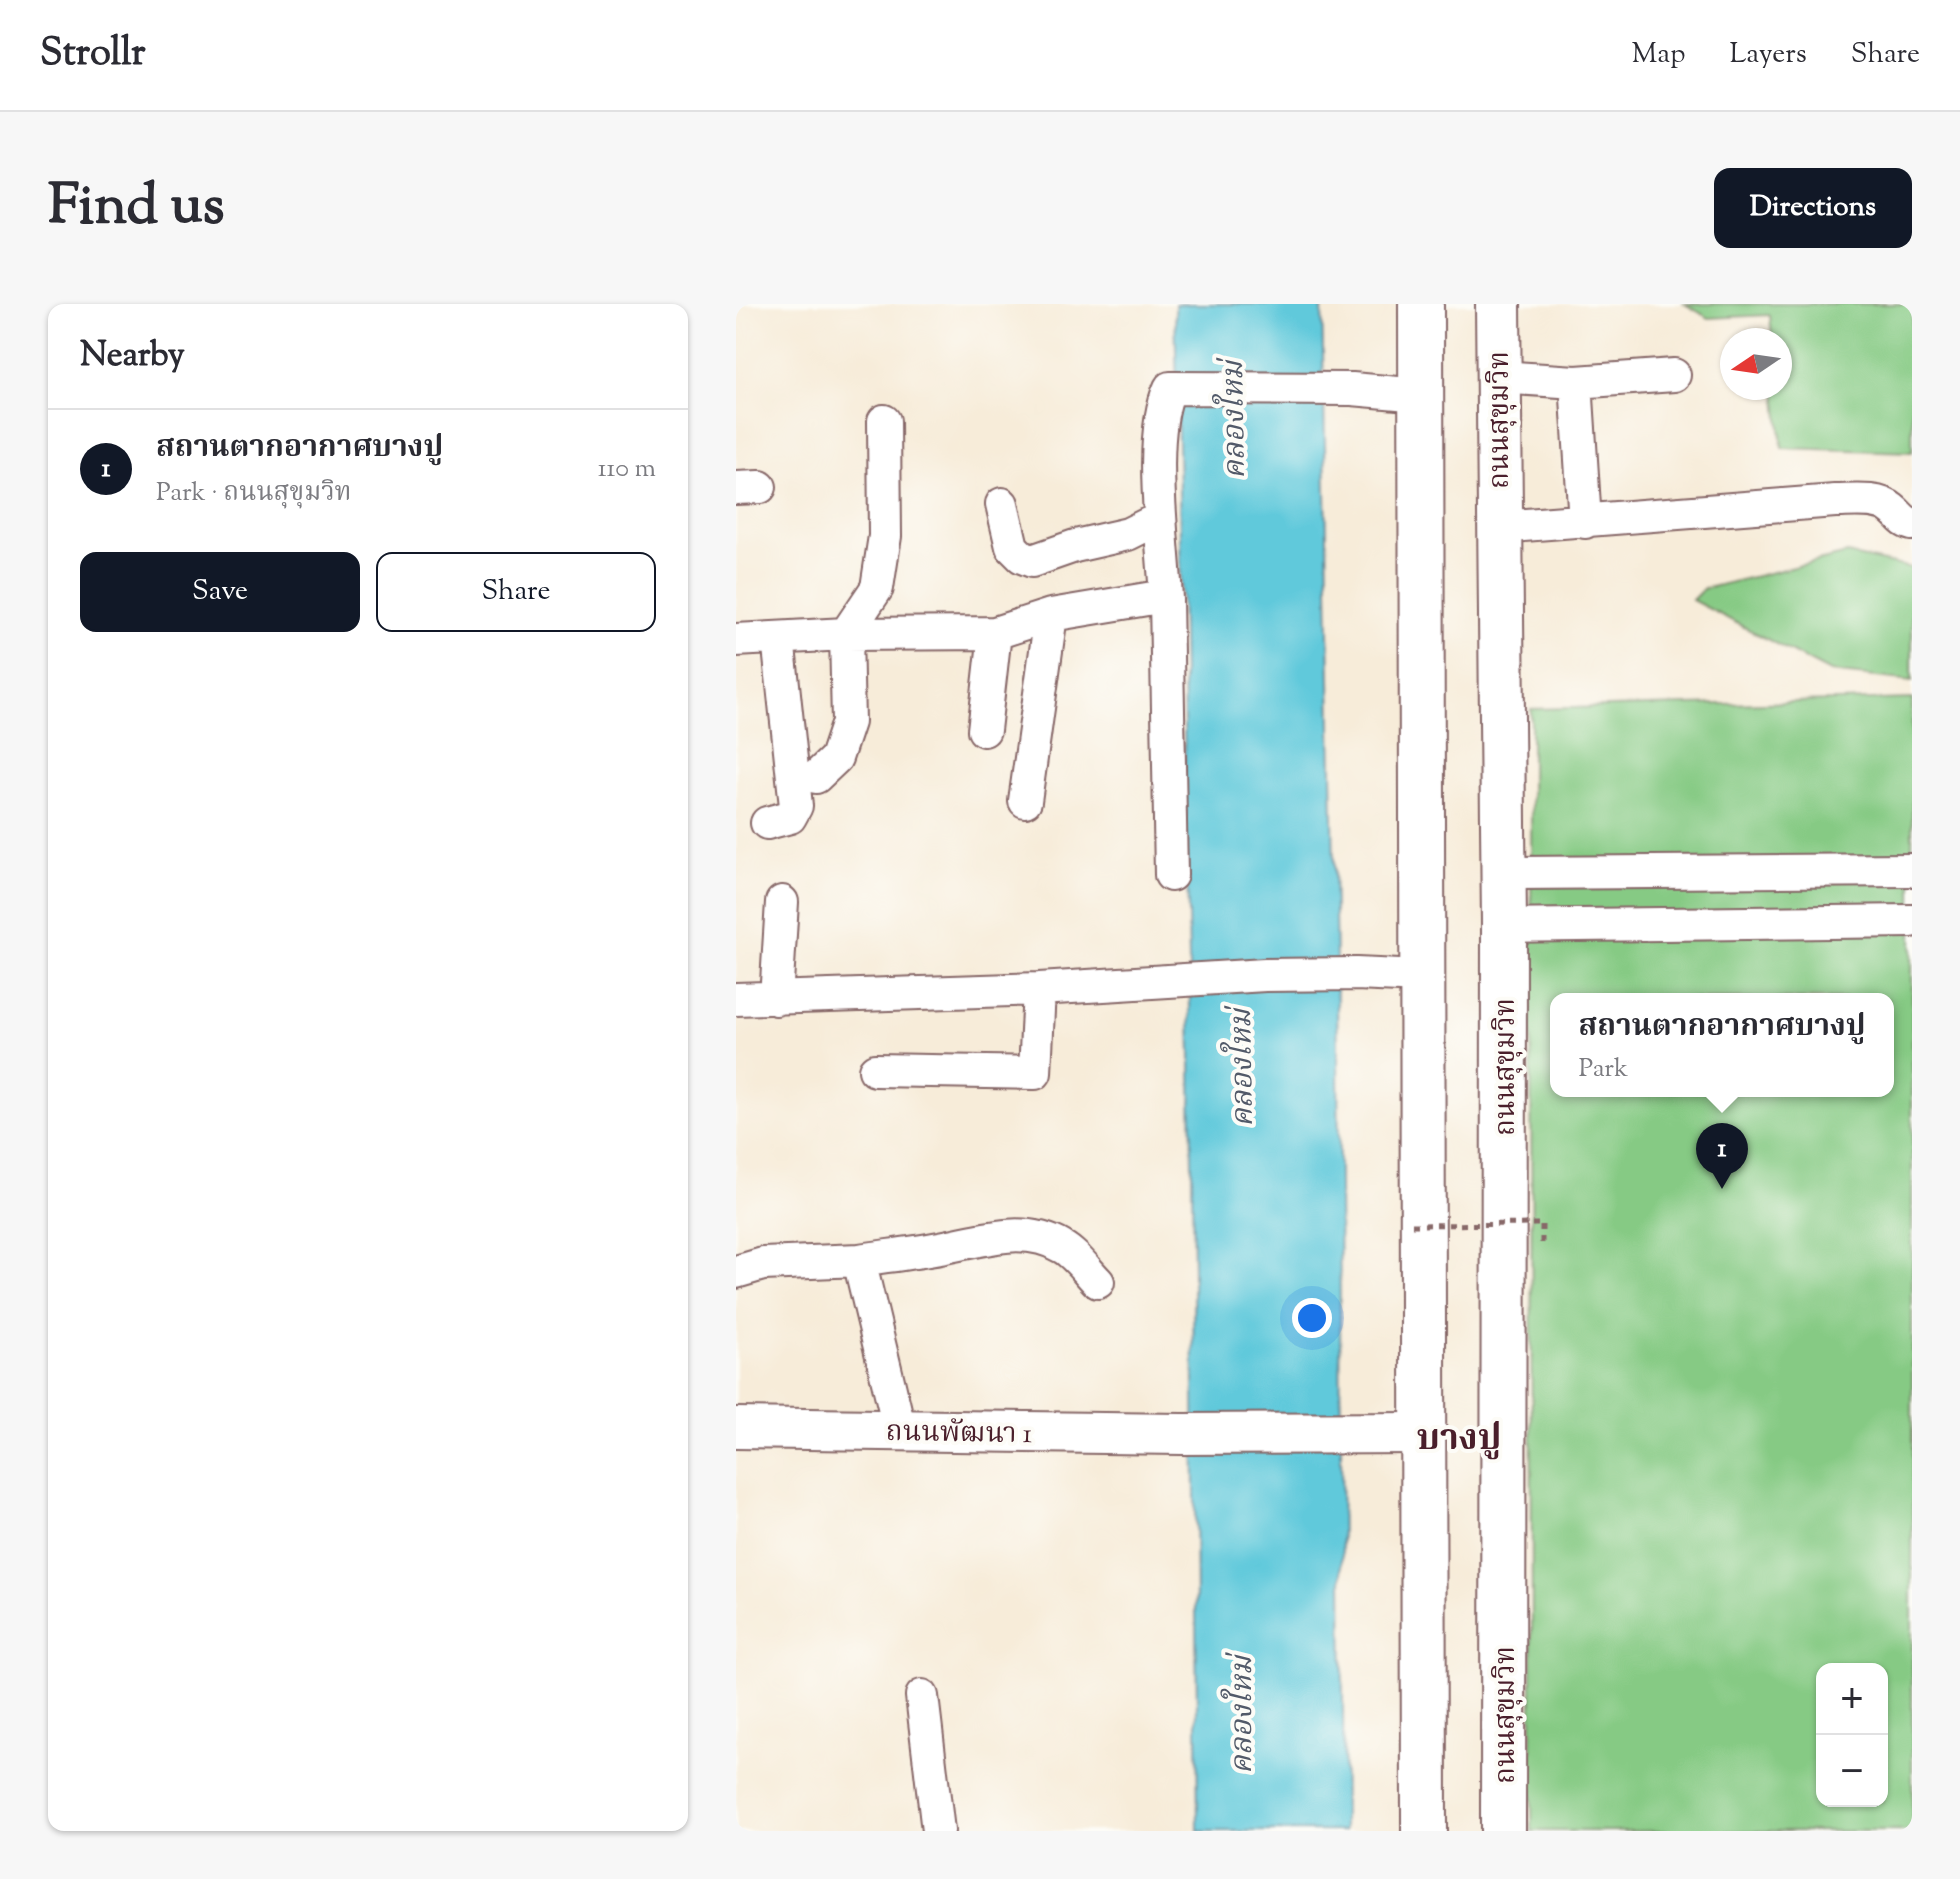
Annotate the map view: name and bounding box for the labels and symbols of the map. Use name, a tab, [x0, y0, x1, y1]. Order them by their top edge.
north arrow	[1720, 328, 1792, 400]
street label: ถนนสุขุมวิท	[1481, 351, 1521, 489]
water label: คลองใหม่	[1211, 356, 1258, 480]
street label: ถนนสุขุมวิท	[1487, 998, 1527, 1136]
water label: คลองใหม่	[1219, 1004, 1266, 1128]
pin: 1	[1696, 1123, 1748, 1189]
your location	[1292, 1298, 1332, 1338]
street label: ถนนพัฒนา 1	[885, 1413, 1033, 1455]
district label: บางปู	[1417, 1414, 1501, 1466]
street label: ถนนสุขุมวิท	[1487, 1646, 1527, 1784]
water label: คลองใหม่	[1220, 1652, 1265, 1774]

